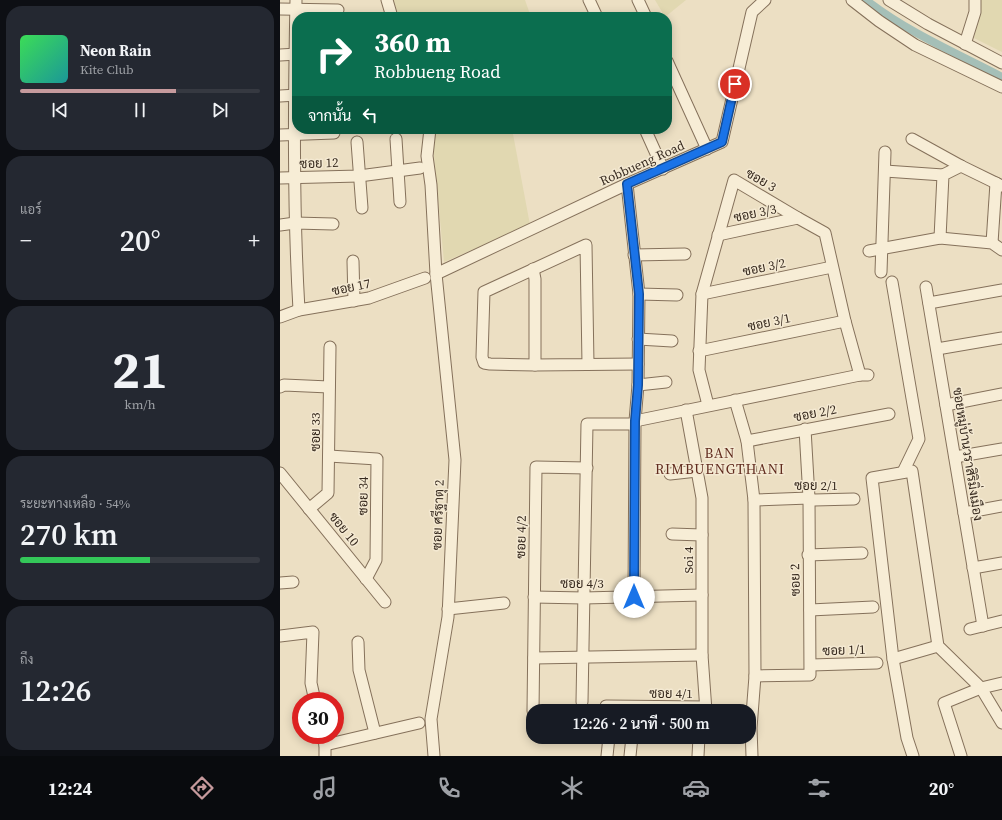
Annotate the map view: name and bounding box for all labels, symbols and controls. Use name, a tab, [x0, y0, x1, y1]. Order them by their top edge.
text: 360 m	[374, 23, 451, 61]
icon: right	[308, 28, 360, 80]
text: Neon Rain	[80, 40, 151, 61]
text: Robbueng Road	[374, 59, 500, 84]
text: Kite Club	[80, 61, 133, 78]
pin	[718, 67, 752, 101]
icon: arrive	[724, 73, 746, 95]
icon: previous	[49, 99, 71, 121]
icon: pause	[129, 99, 151, 121]
icon: next	[209, 99, 231, 121]
icon: left	[359, 104, 381, 126]
text: จากนั้น	[308, 105, 351, 126]
street label: Robbueng Road	[597, 136, 688, 189]
street label: ซอย 12	[299, 154, 339, 172]
street label: ซอย 3	[743, 164, 779, 196]
street label: ซอย 3/3	[732, 200, 778, 226]
text: แอร์	[20, 201, 41, 218]
text: 20°	[119, 220, 161, 261]
text: −	[20, 225, 32, 255]
text: +	[248, 225, 260, 255]
street label: ซอย 3/2	[741, 254, 787, 280]
street label: ซอย 17	[330, 275, 372, 299]
street label: ซอย 3/1	[746, 309, 792, 335]
text: 21	[112, 334, 168, 405]
street label: ซอยหมู่บ้านวราสิริมิ่งเมือง	[948, 386, 990, 522]
text: km/h	[125, 396, 155, 413]
street label: ซอย 2/2	[792, 401, 838, 425]
street label: ซอย 33	[307, 412, 324, 452]
district label: BAN RIMBUENGTHANI	[655, 443, 785, 479]
street label: ซอย 34	[354, 476, 372, 516]
street label: ซอย 2/1	[794, 477, 838, 494]
street label: ซอย ศรีฐาตุ 2	[427, 479, 449, 551]
text: ระยะทางเหลือ · 54%	[20, 495, 130, 512]
street label: ซอย 10	[325, 508, 363, 550]
text: 270 km	[20, 514, 118, 555]
street label: ซอย 4/2	[512, 515, 530, 559]
street label: Soi 4	[680, 546, 697, 574]
street label: ซอย 2	[786, 564, 804, 596]
street label: ซอย 4/3	[560, 575, 604, 592]
position arrow	[613, 576, 655, 618]
street label: ซอย 1/1	[822, 641, 866, 659]
text: ถึง	[20, 651, 33, 668]
text: 12:26	[20, 670, 91, 711]
street label: ซอย 4/1	[649, 685, 693, 702]
speed limit sign: 30	[292, 692, 344, 744]
text: 12:26 · 2 นาที · 500 m	[573, 713, 709, 734]
icon: directions	[188, 774, 216, 802]
icon: music	[311, 774, 339, 802]
icon: phone	[435, 774, 463, 802]
icon: climate	[558, 774, 586, 802]
icon: car	[682, 774, 710, 802]
icon: filters	[805, 774, 833, 802]
text: 12:24	[48, 776, 92, 801]
text: 20°	[929, 776, 954, 801]

